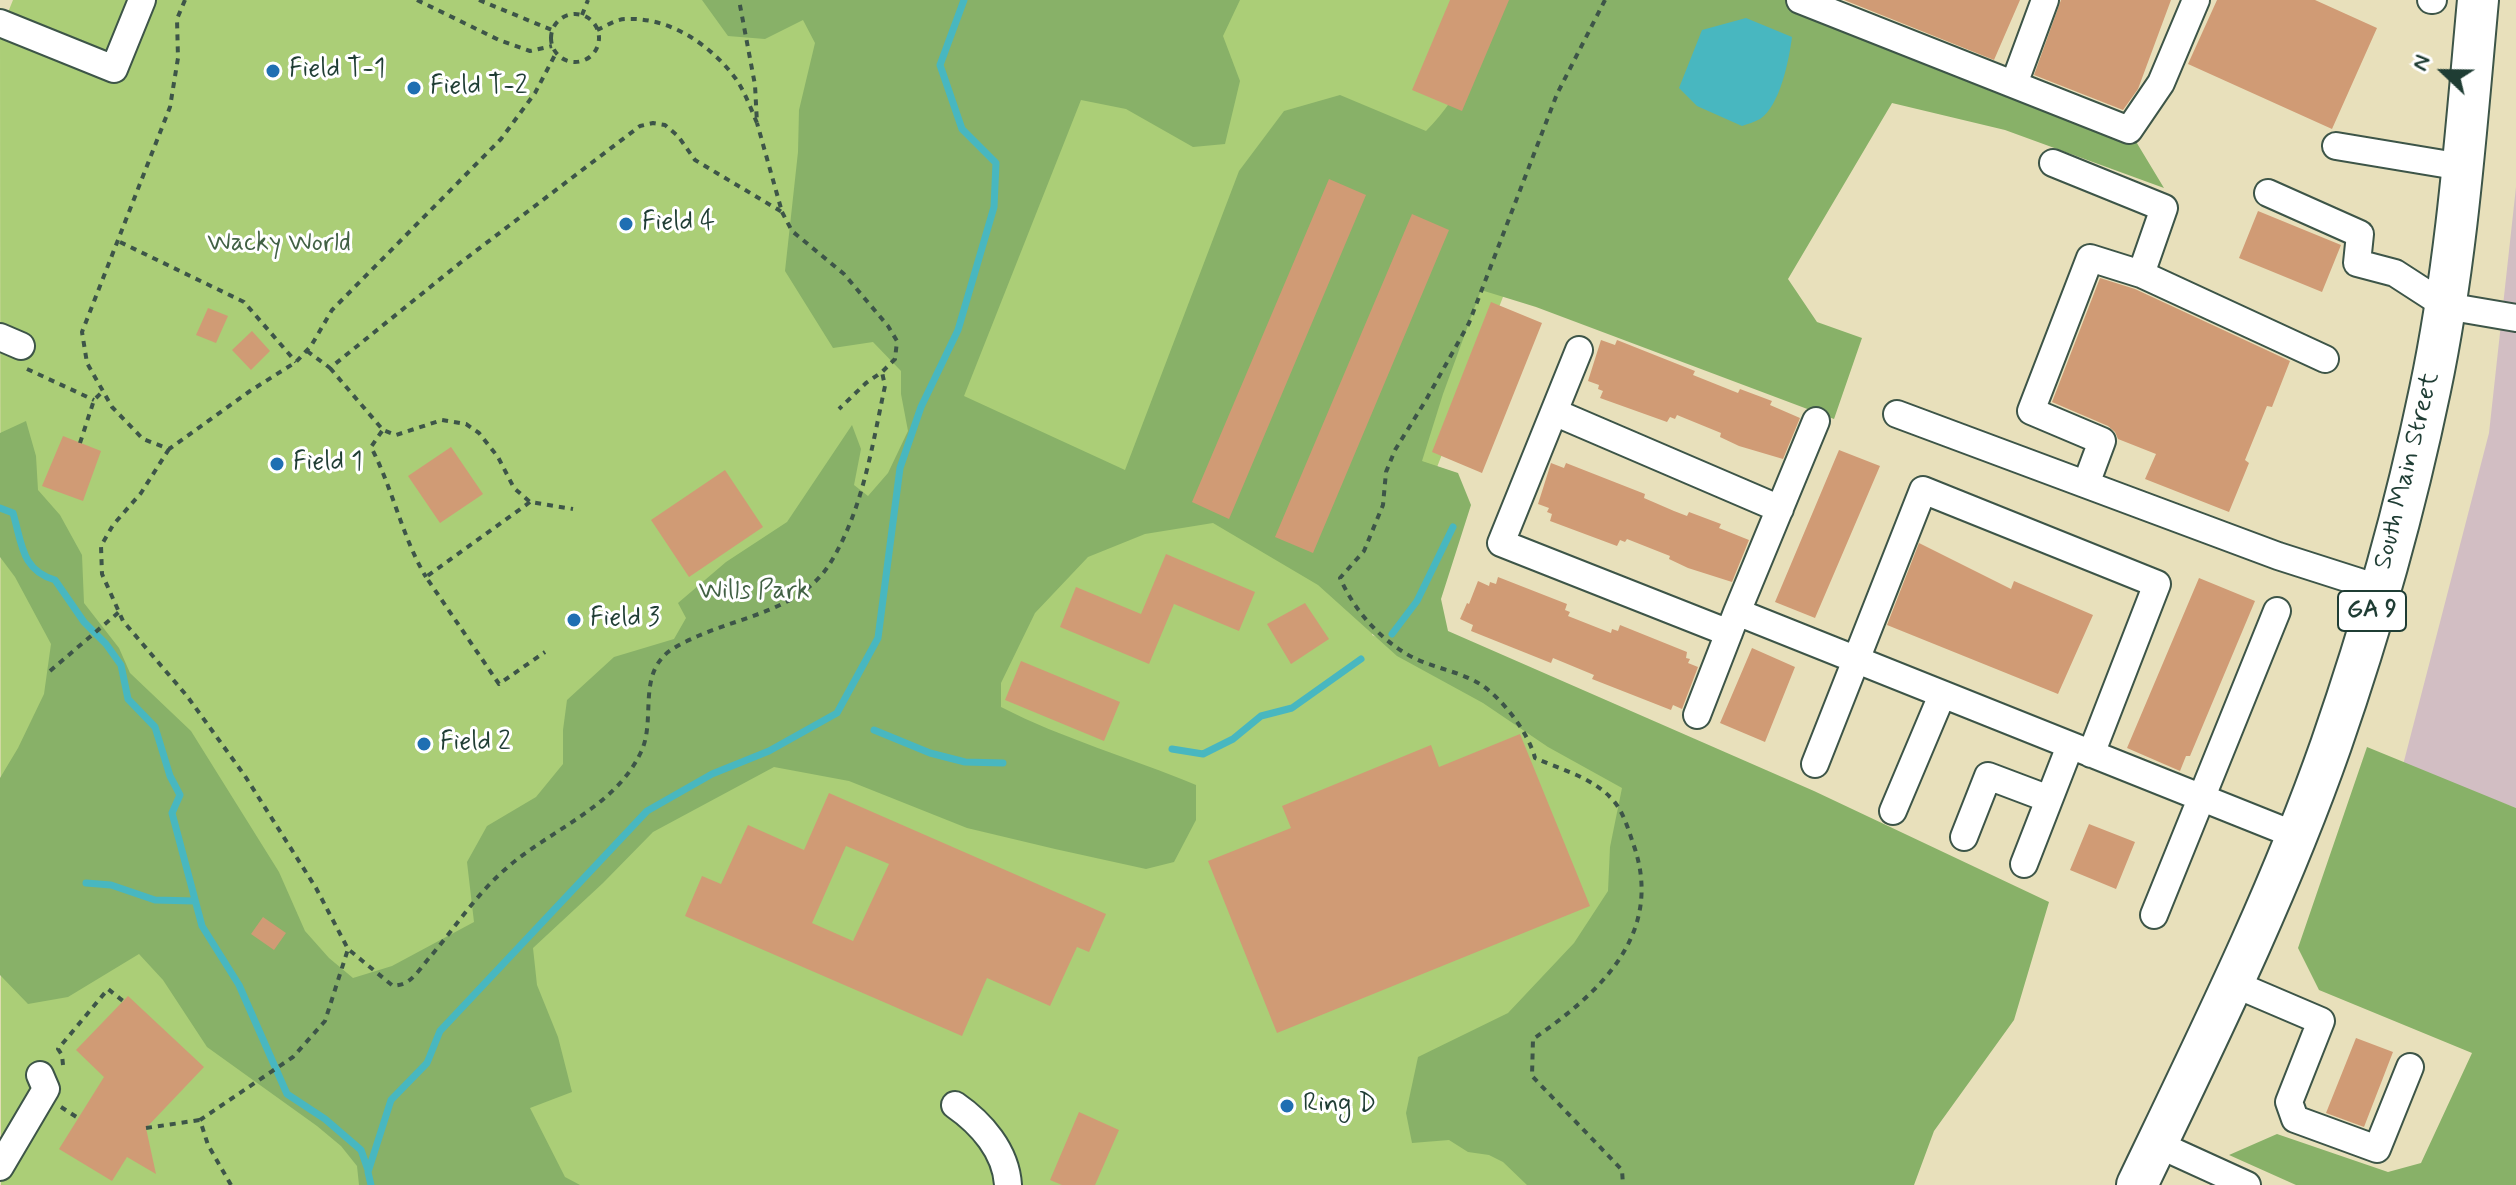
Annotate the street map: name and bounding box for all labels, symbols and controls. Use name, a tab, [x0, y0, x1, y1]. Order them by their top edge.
north arrow	[2404, 32, 2484, 112]
text: N	[2406, 51, 2437, 75]
place label: Field T-1	[289, 55, 385, 87]
marker: Field T-1	[264, 62, 282, 80]
place label: Field T-2	[430, 72, 528, 104]
marker: Field T-2	[405, 79, 423, 97]
place label: Field 4	[642, 208, 715, 240]
marker: Field 4	[617, 215, 635, 233]
park label: Wacky World	[207, 229, 351, 261]
street label: South Main Street	[2368, 369, 2448, 573]
place label: Field 1	[293, 448, 363, 480]
marker: Field 1	[268, 455, 286, 473]
park label: Wills Park	[698, 577, 810, 609]
road number: GA 9	[2338, 591, 2406, 631]
place label: Field 3	[590, 604, 660, 636]
marker: Field 3	[565, 611, 583, 629]
place label: Field 2	[440, 728, 511, 760]
marker: Field 2	[415, 735, 433, 753]
place label: Ring D	[1303, 1090, 1376, 1122]
marker: Ring D	[1278, 1097, 1296, 1115]

